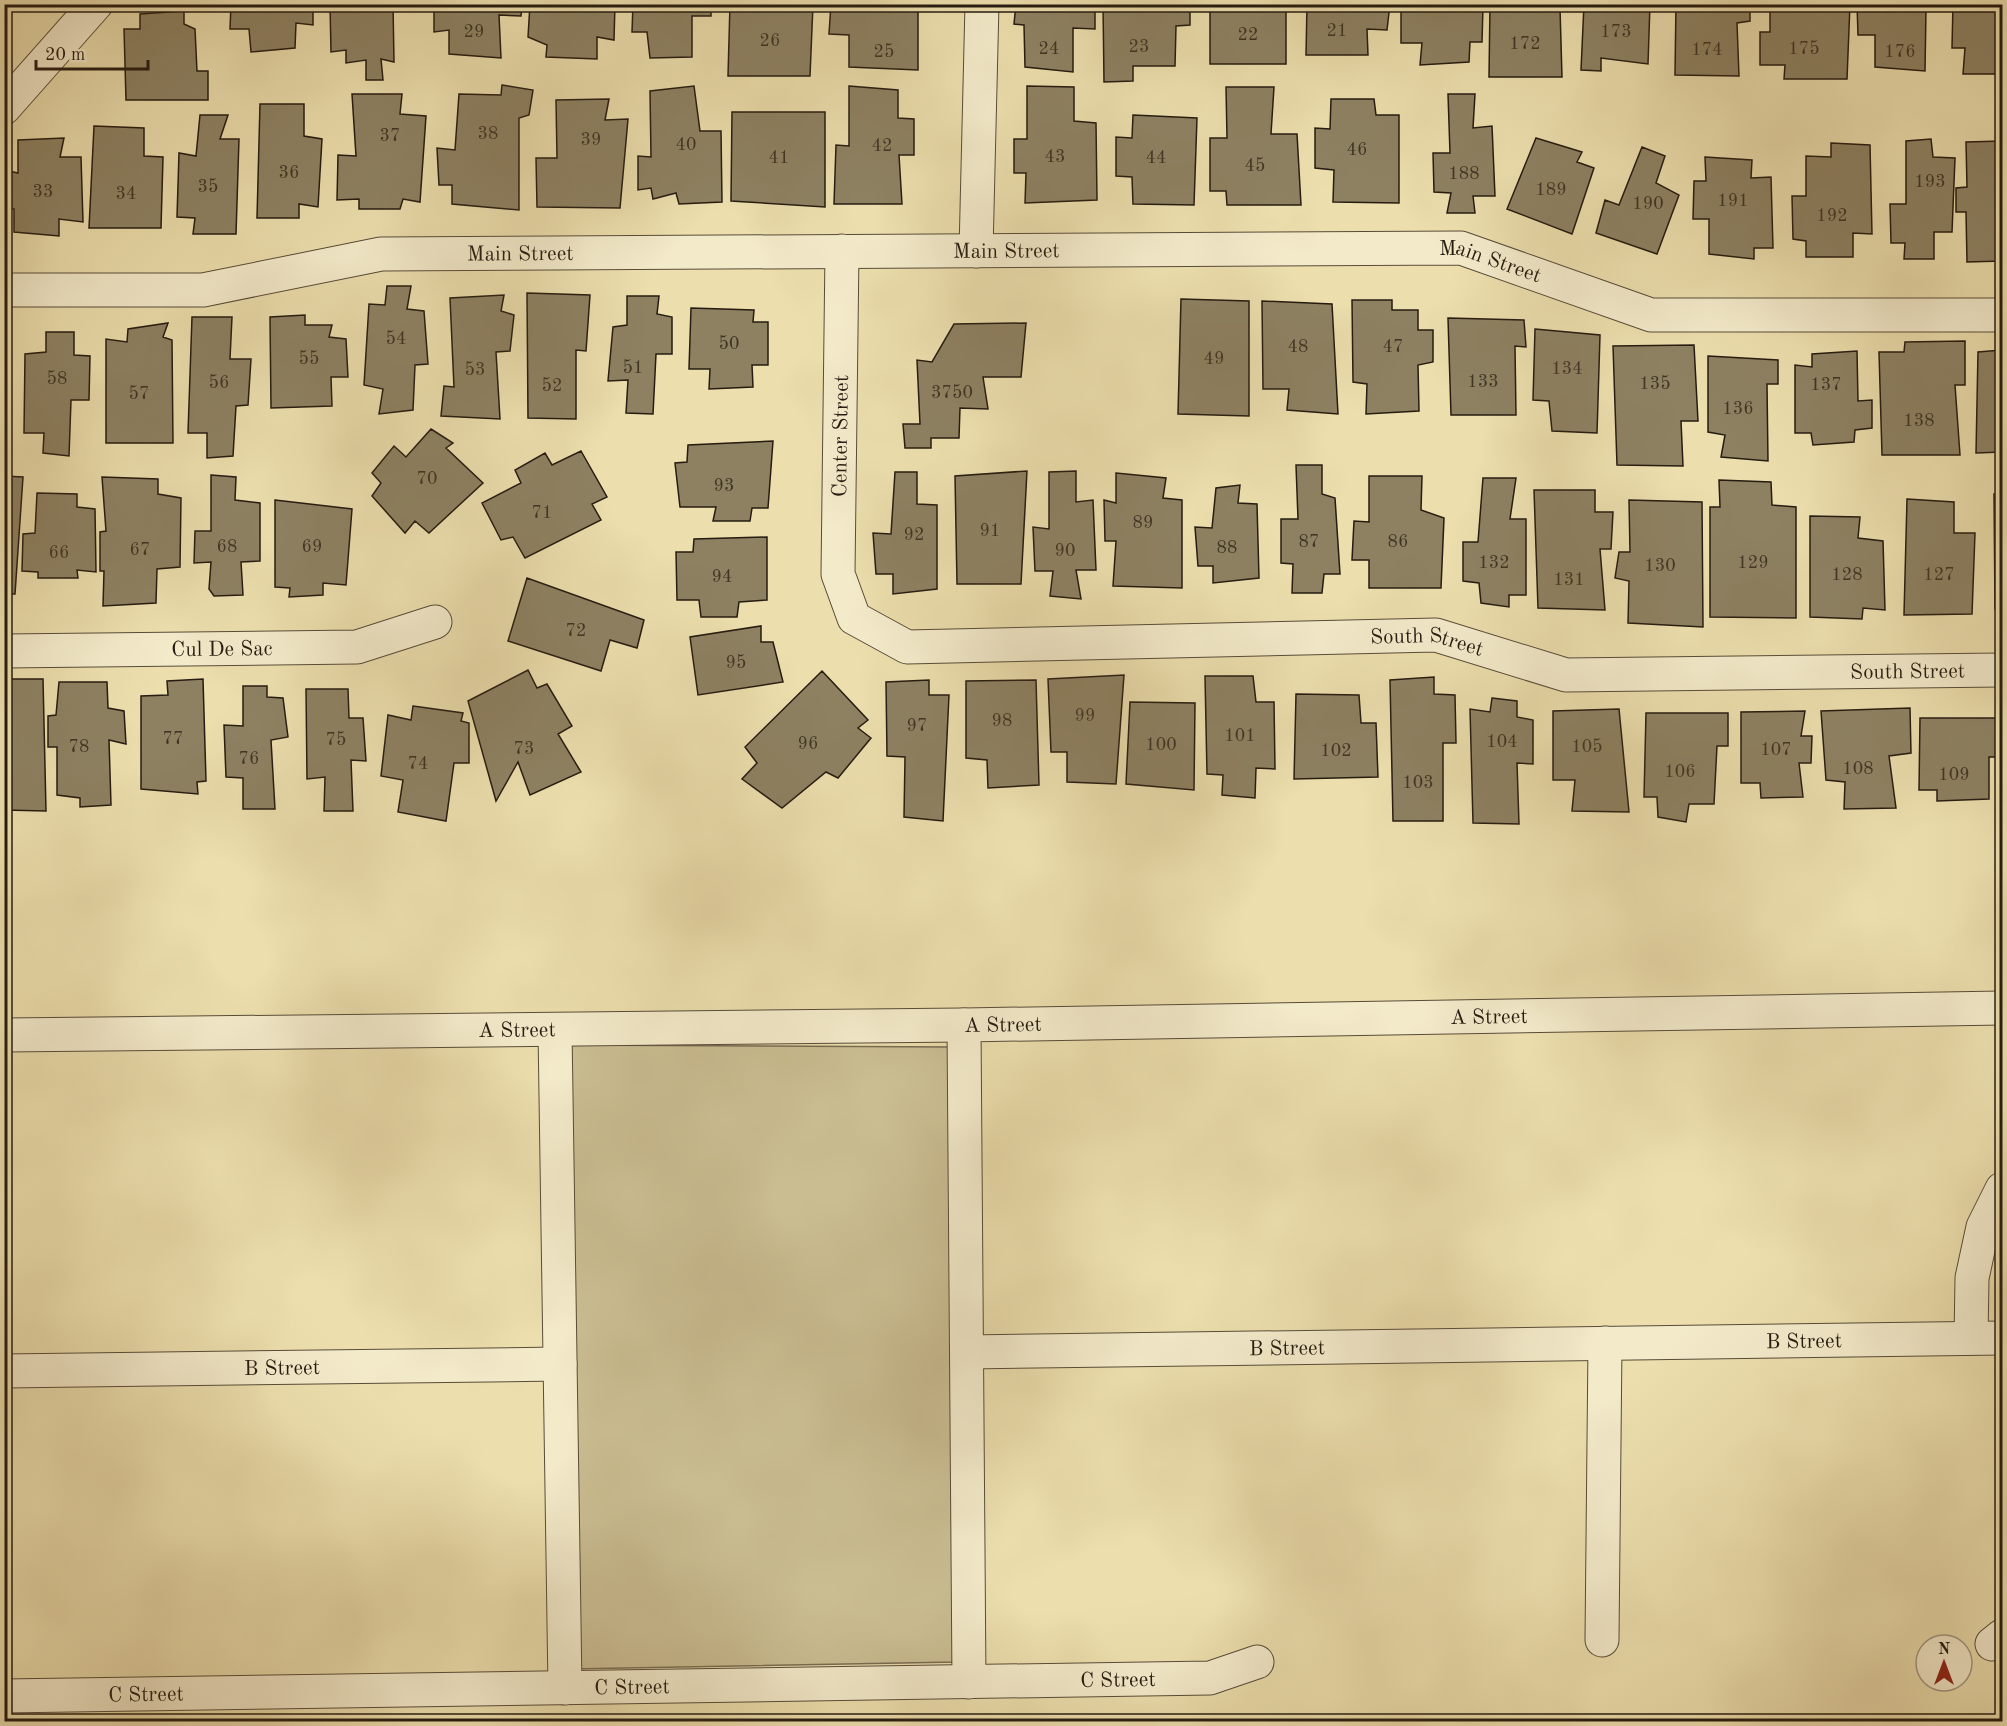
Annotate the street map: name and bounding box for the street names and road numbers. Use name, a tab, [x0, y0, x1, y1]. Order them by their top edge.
street label: Main Street	[1439, 238, 1544, 287]
street label: Main Street	[953, 241, 1060, 263]
street label: Main Street	[467, 244, 574, 266]
street label: Center Street	[830, 375, 853, 497]
street label: South Street	[1370, 626, 1486, 661]
street label: Cul De Sac	[171, 639, 273, 661]
street label: South Street	[1850, 661, 1965, 684]
street label: A Street	[1450, 1007, 1528, 1029]
street label: A Street	[964, 1015, 1042, 1037]
street label: A Street	[478, 1020, 556, 1042]
street label: B Street	[1766, 1331, 1842, 1353]
street label: B Street	[1249, 1338, 1325, 1360]
street label: B Street	[244, 1358, 320, 1380]
street label: C Street	[1080, 1670, 1156, 1692]
street label: C Street	[594, 1677, 670, 1699]
street label: C Street	[108, 1684, 184, 1706]

